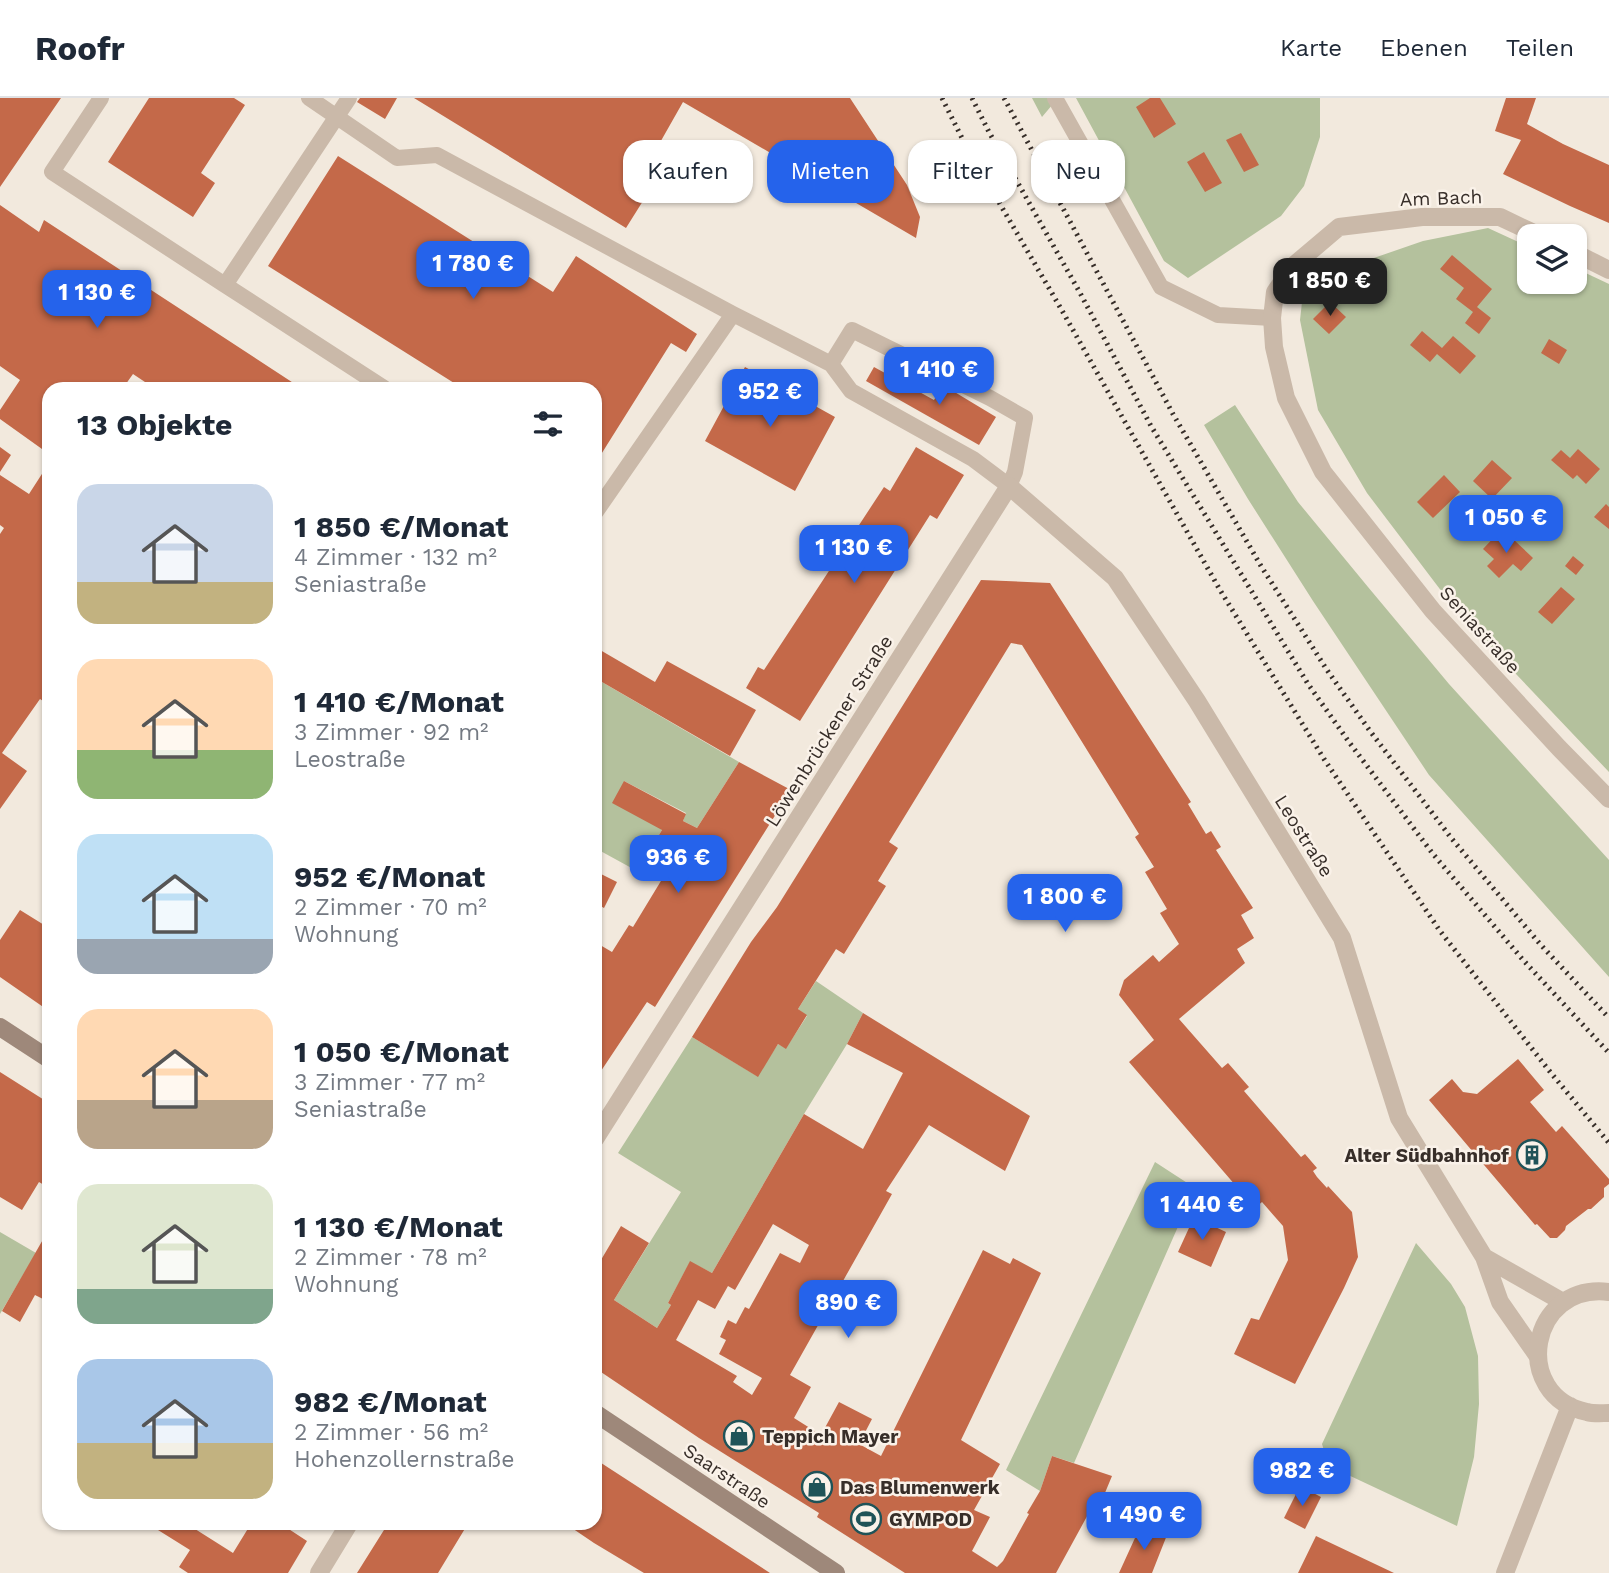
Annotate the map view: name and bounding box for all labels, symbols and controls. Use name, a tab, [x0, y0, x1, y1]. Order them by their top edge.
text: Roofr	[35, 29, 125, 68]
text: Karte	[1280, 34, 1342, 62]
text: Ebenen	[1380, 34, 1468, 62]
text: Teilen	[1506, 34, 1574, 62]
chip: Kaufen	[623, 140, 753, 203]
chip: Mieten	[767, 140, 894, 203]
chip: Filter	[908, 140, 1017, 203]
chip: Neu	[1031, 140, 1125, 203]
street label: Am Bach	[1399, 185, 1483, 211]
map controls	[1517, 224, 1587, 294]
button: layers	[1517, 224, 1587, 294]
pin: 1 780 €	[408, 242, 538, 301]
text: 1 780 €	[432, 250, 514, 277]
pin: 1 850 €	[1265, 258, 1395, 318]
text: 1 850 €	[1289, 267, 1371, 294]
pin: 1 130 €	[32, 271, 162, 330]
text: 1 130 €	[58, 279, 136, 306]
pin: 1 410 €	[874, 348, 1004, 407]
text: 1 410 €	[900, 356, 978, 383]
pin: 952 €	[721, 370, 819, 429]
text: 952 €	[738, 378, 802, 405]
icon: filters	[529, 405, 567, 443]
text: 13 Objekte	[77, 407, 232, 442]
pin: 1 050 €	[1441, 496, 1571, 555]
text: 1 050 €	[1465, 504, 1547, 531]
text: 1 850 €/Monat	[294, 509, 508, 544]
icon: home	[133, 512, 217, 596]
pin: 1 130 €	[789, 526, 919, 585]
text: 1 130 €	[815, 534, 893, 561]
text: 4 Zimmer · 132 m²	[294, 544, 497, 571]
text: Seniastraße	[294, 571, 427, 598]
street label: Seniastraße	[1435, 582, 1525, 678]
street label: Löwenbrückener Straße	[761, 631, 897, 831]
text: 1 410 €/Monat	[294, 684, 504, 719]
icon: home	[133, 687, 217, 771]
text: 3 Zimmer · 92 m²	[294, 719, 488, 746]
text: Leostraße	[294, 746, 406, 773]
street label: Leostraße	[1270, 791, 1338, 881]
pin: 936 €	[629, 836, 727, 895]
text: 936 €	[646, 844, 710, 871]
text: 952 €/Monat	[294, 859, 485, 894]
icon: home	[133, 862, 217, 946]
pin: 1 800 €	[1000, 874, 1130, 934]
text: 1 800 €	[1023, 883, 1107, 910]
text: 2 Zimmer · 70 m²	[294, 894, 487, 921]
text: Wohnung	[294, 921, 398, 948]
text: 1 050 €/Monat	[294, 1034, 509, 1069]
icon: home	[133, 1037, 217, 1121]
text: 3 Zimmer · 77 m²	[294, 1069, 485, 1096]
text: Seniastraße	[294, 1096, 427, 1123]
building icon: Alter Südbahnhof	[1515, 1138, 1549, 1172]
place label: Alter Südbahnhof	[1344, 1144, 1509, 1167]
pin: 1 440 €	[1137, 1182, 1267, 1242]
text: 1 440 €	[1160, 1191, 1244, 1218]
text: 1 130 €/Monat	[294, 1209, 503, 1244]
icon: home	[133, 1212, 217, 1296]
text: 2 Zimmer · 78 m²	[294, 1244, 487, 1271]
text: Wohnung	[294, 1271, 398, 1298]
pin: 890 €	[799, 1280, 897, 1340]
text: 890 €	[815, 1289, 881, 1316]
text: 982 €/Monat	[294, 1384, 487, 1419]
icon: home	[133, 1387, 217, 1471]
text: 2 Zimmer · 56 m²	[294, 1419, 488, 1446]
shop icon: Teppich Mayer	[722, 1419, 756, 1453]
place label: Teppich Mayer	[762, 1425, 899, 1448]
street label: Saarstraße	[679, 1439, 775, 1513]
text: Hohenzollernstraße	[294, 1446, 514, 1473]
pin: 982 €	[1253, 1448, 1351, 1508]
text: 982 €	[1269, 1457, 1335, 1484]
shop icon: Das Blumenwerk	[800, 1470, 834, 1504]
place label: Das Blumenwerk	[840, 1476, 1000, 1499]
pin: 1 490 €	[1079, 1492, 1209, 1552]
text: 1 490 €	[1102, 1501, 1186, 1528]
sports icon: GYMPOD	[849, 1502, 883, 1536]
place label: GYMPOD	[889, 1508, 972, 1531]

